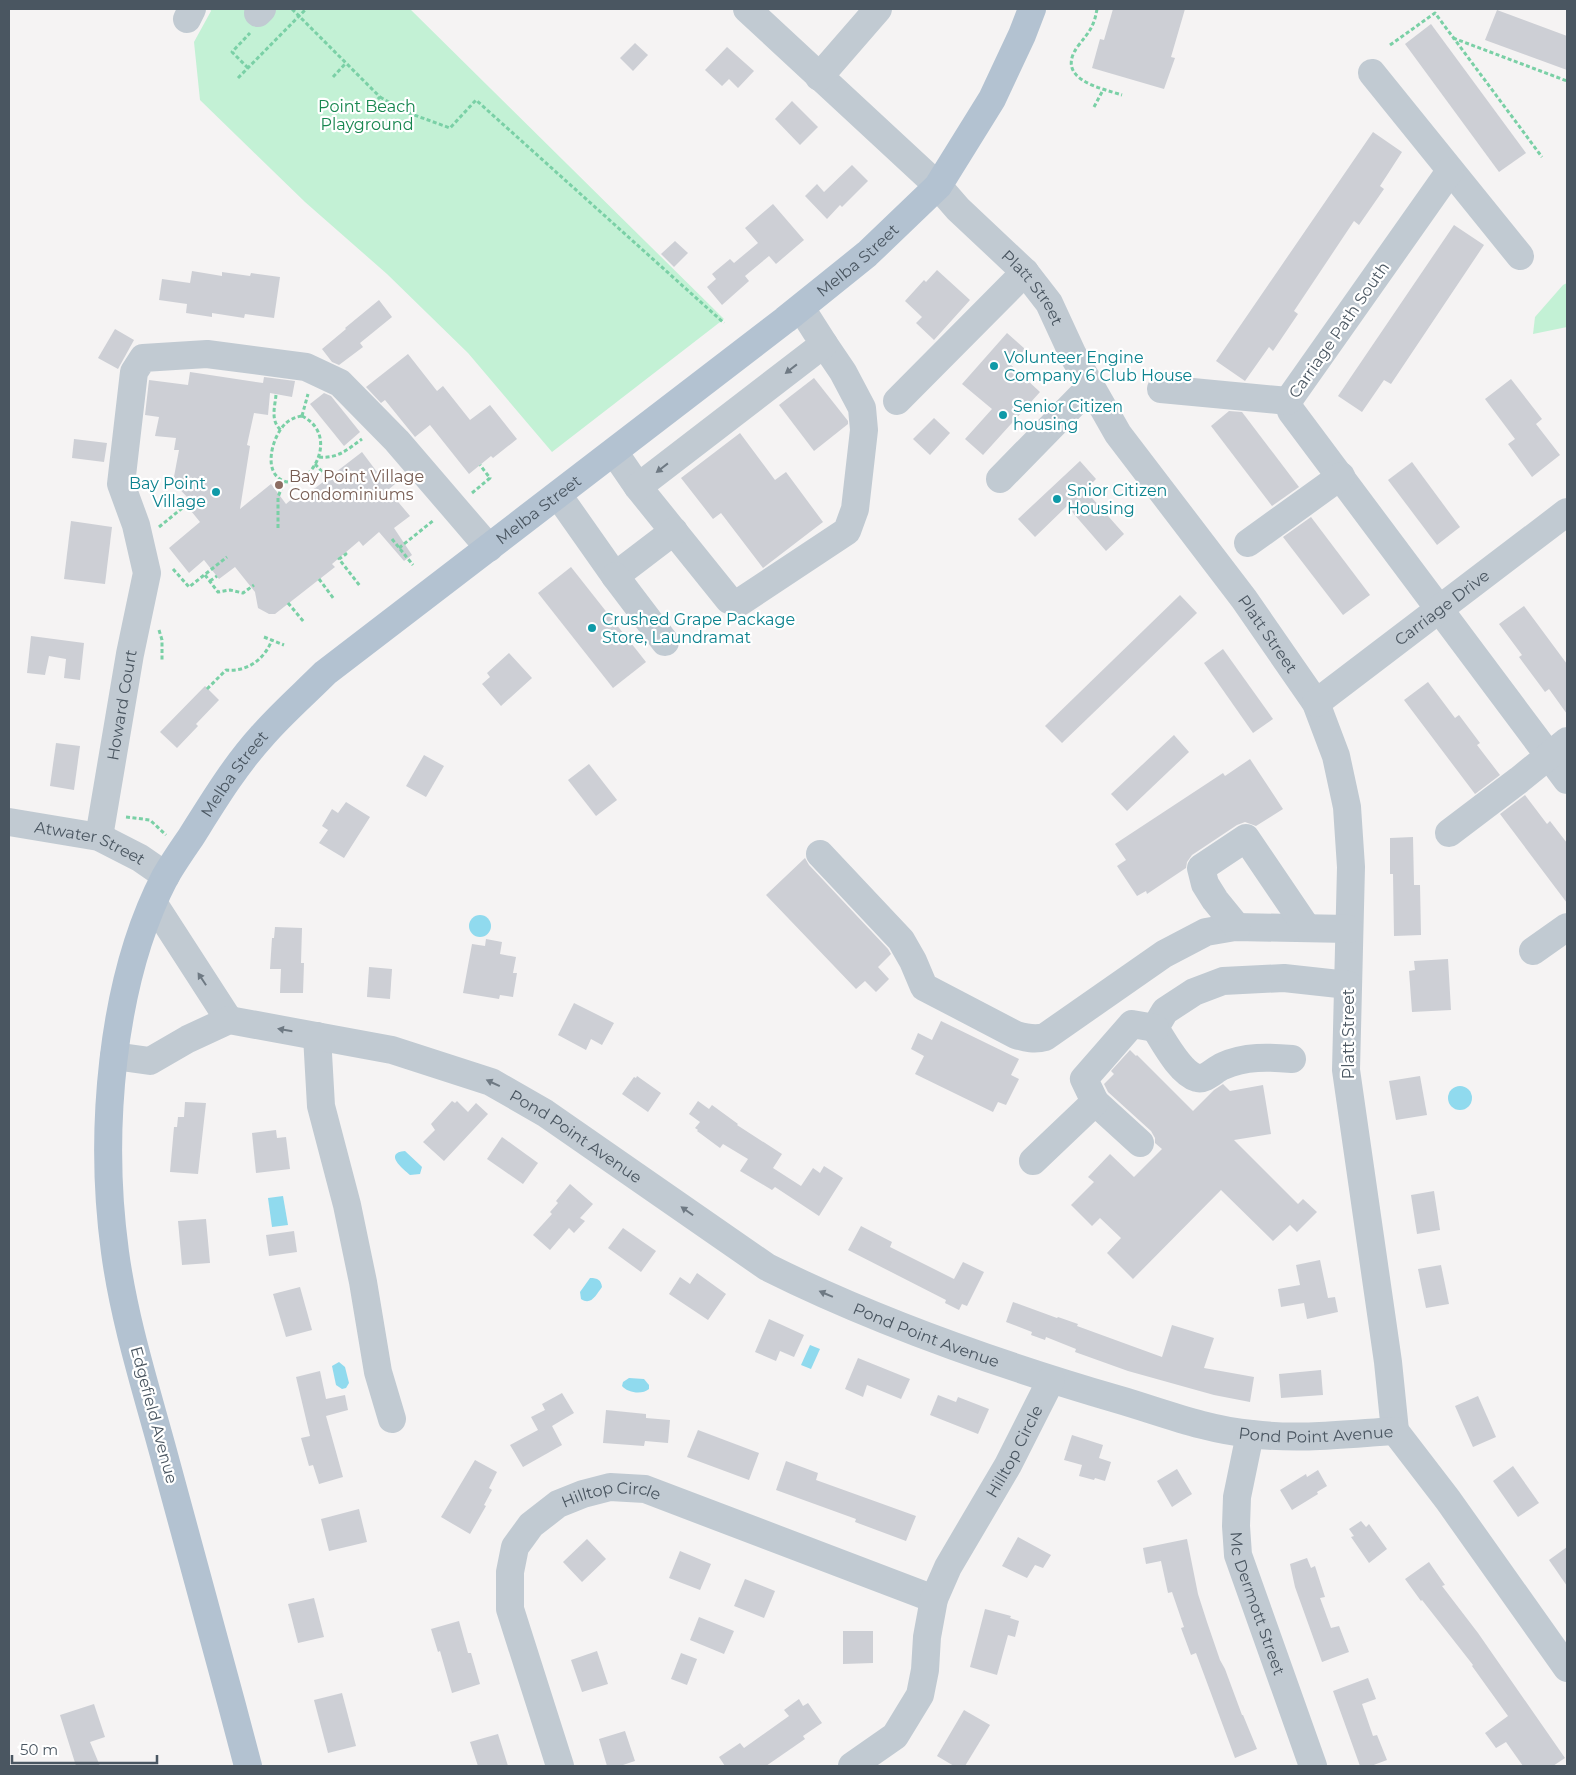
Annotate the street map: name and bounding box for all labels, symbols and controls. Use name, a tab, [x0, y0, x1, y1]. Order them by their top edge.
park label: Point Beach Playground	[318, 97, 416, 134]
street label: Melba Street	[812, 219, 903, 301]
street label: Platt Street	[998, 246, 1068, 329]
street label: Carriage Path South	[1285, 258, 1393, 402]
place label: Volunteer Engine Company 6 Club House	[1004, 348, 1192, 385]
marker: Volunteer Engine Company 6 Club House	[988, 360, 1000, 372]
one-way arrow	[784, 364, 798, 374]
place label: Senior Citizen housing	[1013, 397, 1123, 434]
marker: Senior Citizen housing	[997, 409, 1009, 421]
one-way arrow	[656, 463, 669, 473]
place label: Bay Point Village Condominiums	[289, 467, 424, 504]
street label: Melba Street	[492, 470, 585, 548]
place label: Bay Point Village	[129, 474, 206, 511]
marker: Bay Point Village Condominiums	[273, 479, 285, 491]
place label: Snior Citizen Housing	[1067, 481, 1167, 518]
marker: Bay Point Village	[210, 486, 222, 498]
marker: Snior Citizen Housing	[1051, 493, 1063, 505]
street label: Carriage Drive	[1391, 565, 1493, 649]
street label: Platt Street	[1234, 591, 1302, 677]
place label: Crushed Grape Package Store, Laundramat	[602, 610, 795, 647]
marker: Crushed Grape Package Store, Laundramat	[586, 622, 598, 634]
street label: Howard Court	[103, 647, 140, 762]
street label: Melba Street	[197, 726, 272, 820]
street label: Atwater Street	[33, 817, 150, 869]
one-way arrow	[197, 972, 207, 986]
street label: Platt Street	[1339, 988, 1358, 1079]
one-way arrow	[277, 1026, 293, 1034]
one-way arrow	[485, 1079, 500, 1088]
street label: Pond Point Avenue	[507, 1085, 646, 1187]
one-way arrow	[680, 1206, 693, 1216]
one-way arrow	[818, 1290, 833, 1298]
street label: Pond Point Avenue	[850, 1298, 1002, 1371]
street label: Edgefield Avenue	[127, 1344, 181, 1486]
street label: Hilltop Circle	[982, 1402, 1046, 1501]
street label: Pond Point Avenue	[1238, 1422, 1394, 1446]
street label: Hilltop Circle	[559, 1477, 664, 1511]
street label: Mc Dermott Street	[1227, 1531, 1290, 1678]
scale bar	[12, 1732, 158, 1764]
text: 50 m	[20, 1740, 58, 1759]

